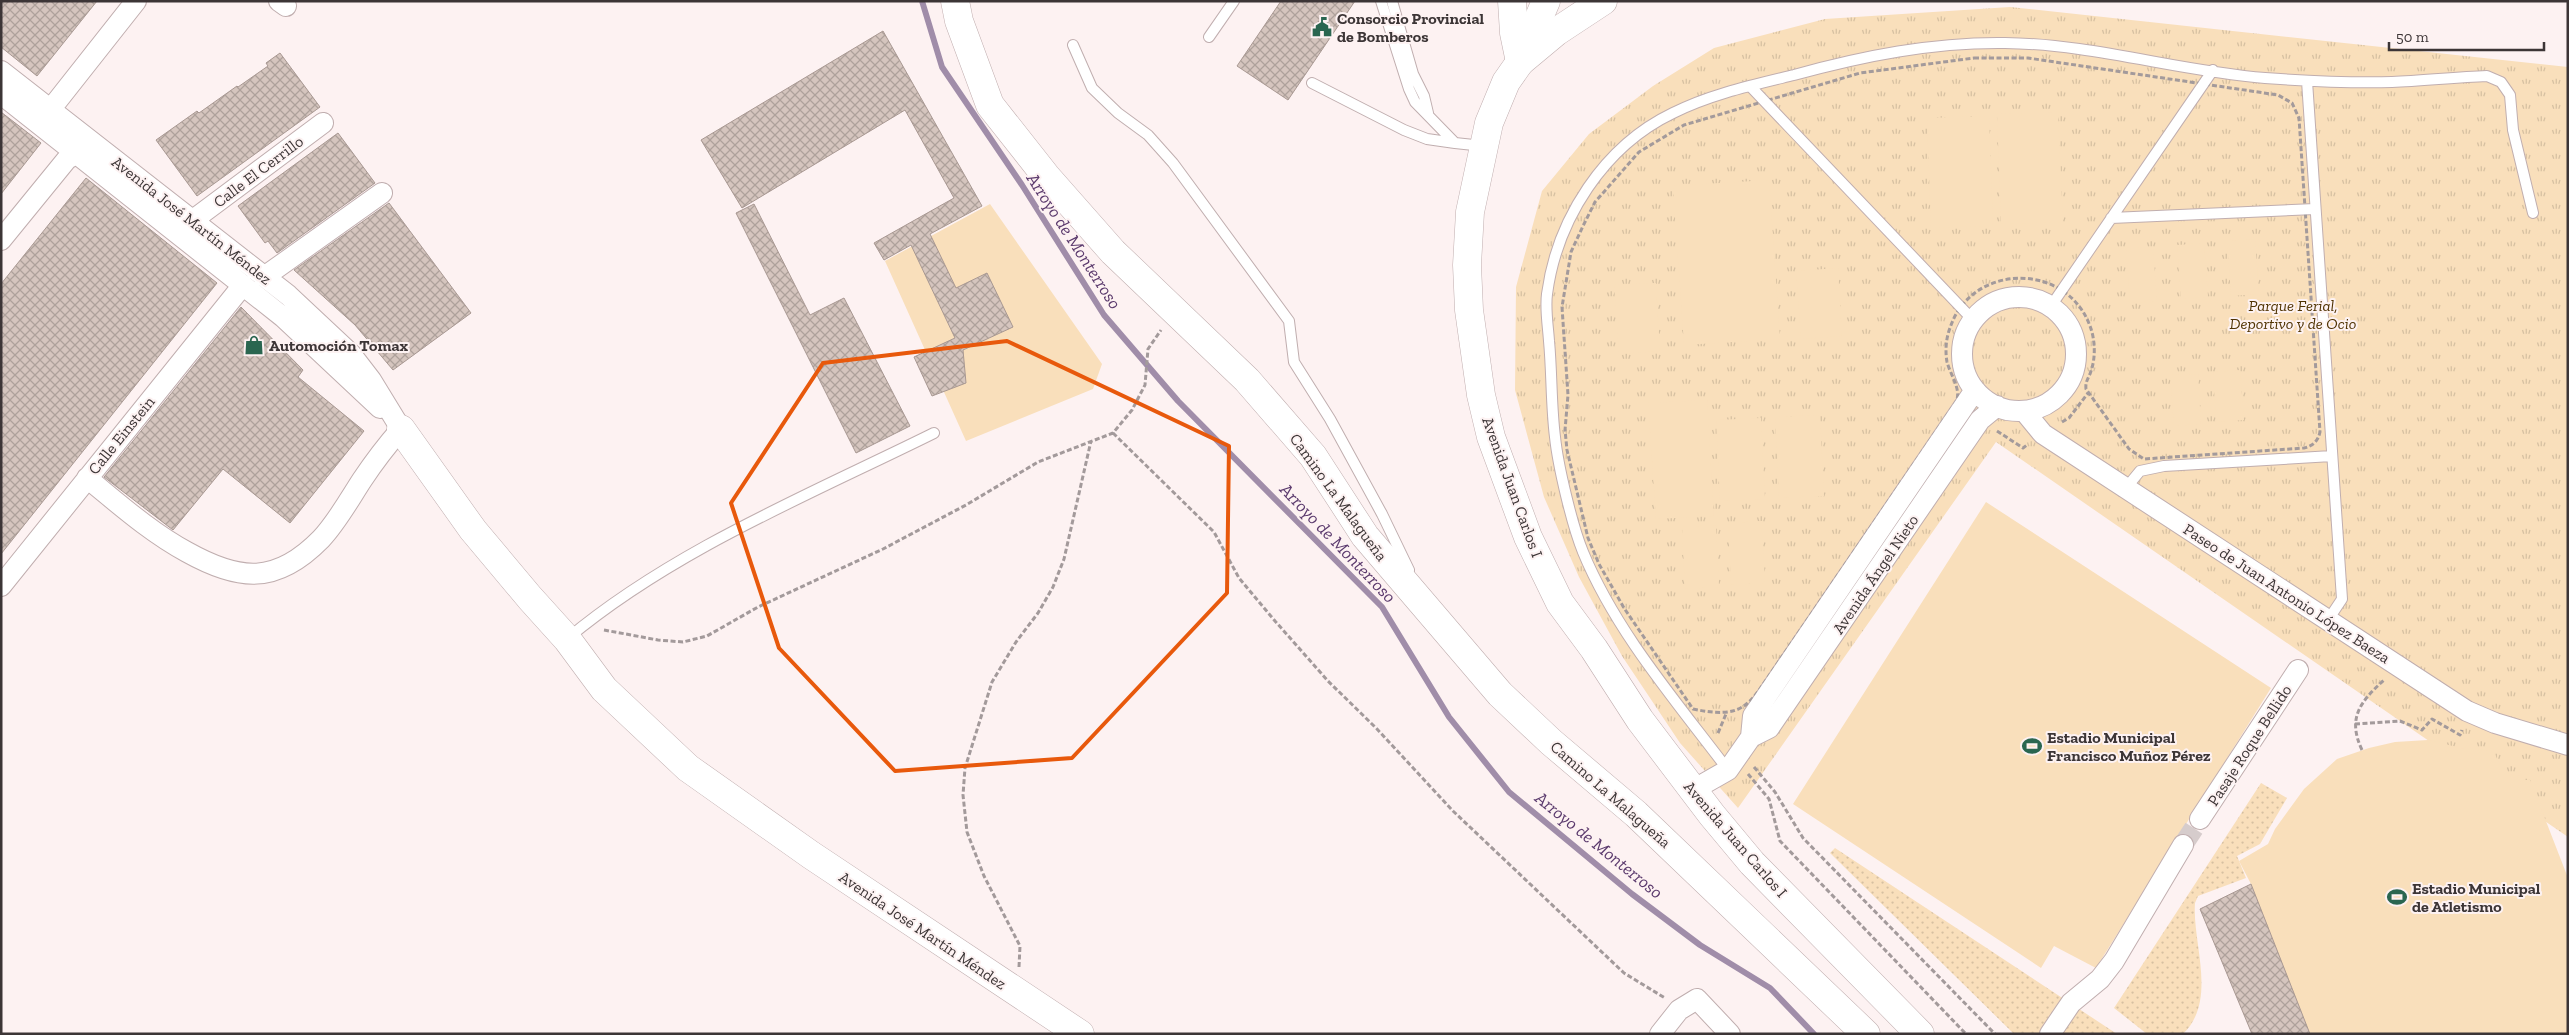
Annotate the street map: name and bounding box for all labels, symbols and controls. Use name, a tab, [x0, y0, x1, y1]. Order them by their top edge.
place label: Consorcio Provincial de Bomberos	[1337, 9, 1484, 46]
public building icon: Consorcio Provincial de Bomberos	[1311, 16, 1333, 38]
scale bar	[2389, 20, 2544, 52]
text: 50 m	[2396, 28, 2429, 46]
street label: Calle El Cerrillo	[210, 131, 307, 211]
street label: Avenida José Martín Méndez	[108, 152, 275, 289]
water label: Arroyo de Monterroso	[1021, 168, 1126, 313]
park label: Parque Ferial, Deportivo y de Ocio	[2229, 296, 2357, 333]
shop icon: Automoción Tomax	[243, 334, 265, 356]
place label: Automoción Tomax	[269, 336, 409, 355]
street label: Calle Einstein	[84, 392, 159, 478]
street label: Avenida Juan Carlos I	[1478, 414, 1547, 560]
street label: Camino La Malagueña	[1286, 430, 1391, 565]
water label: Arroyo de Monterroso	[1274, 478, 1401, 608]
street label: Avenida Ángel Nieto	[1828, 511, 1922, 638]
street label: Paseo de Juan Antonio López Baeza	[2180, 519, 2394, 668]
street label: Pasaje Roque Bellido	[2203, 681, 2296, 809]
place label: Estadio Municipal Francisco Muñoz Pérez	[2047, 728, 2211, 765]
sports icon: Estadio Municipal Francisco Muñoz Pérez	[2021, 735, 2043, 757]
street label: Camino La Malagueña	[1547, 737, 1675, 852]
street label: Avenida Juan Carlos I	[1680, 777, 1791, 901]
water label: Arroyo de Monterroso	[1530, 786, 1667, 903]
street label: Avenida José Martín Méndez	[836, 867, 1010, 994]
place label: Estadio Municipal de Atletismo	[2412, 879, 2541, 916]
sports icon: Estadio Municipal de Atletismo	[2386, 886, 2408, 908]

